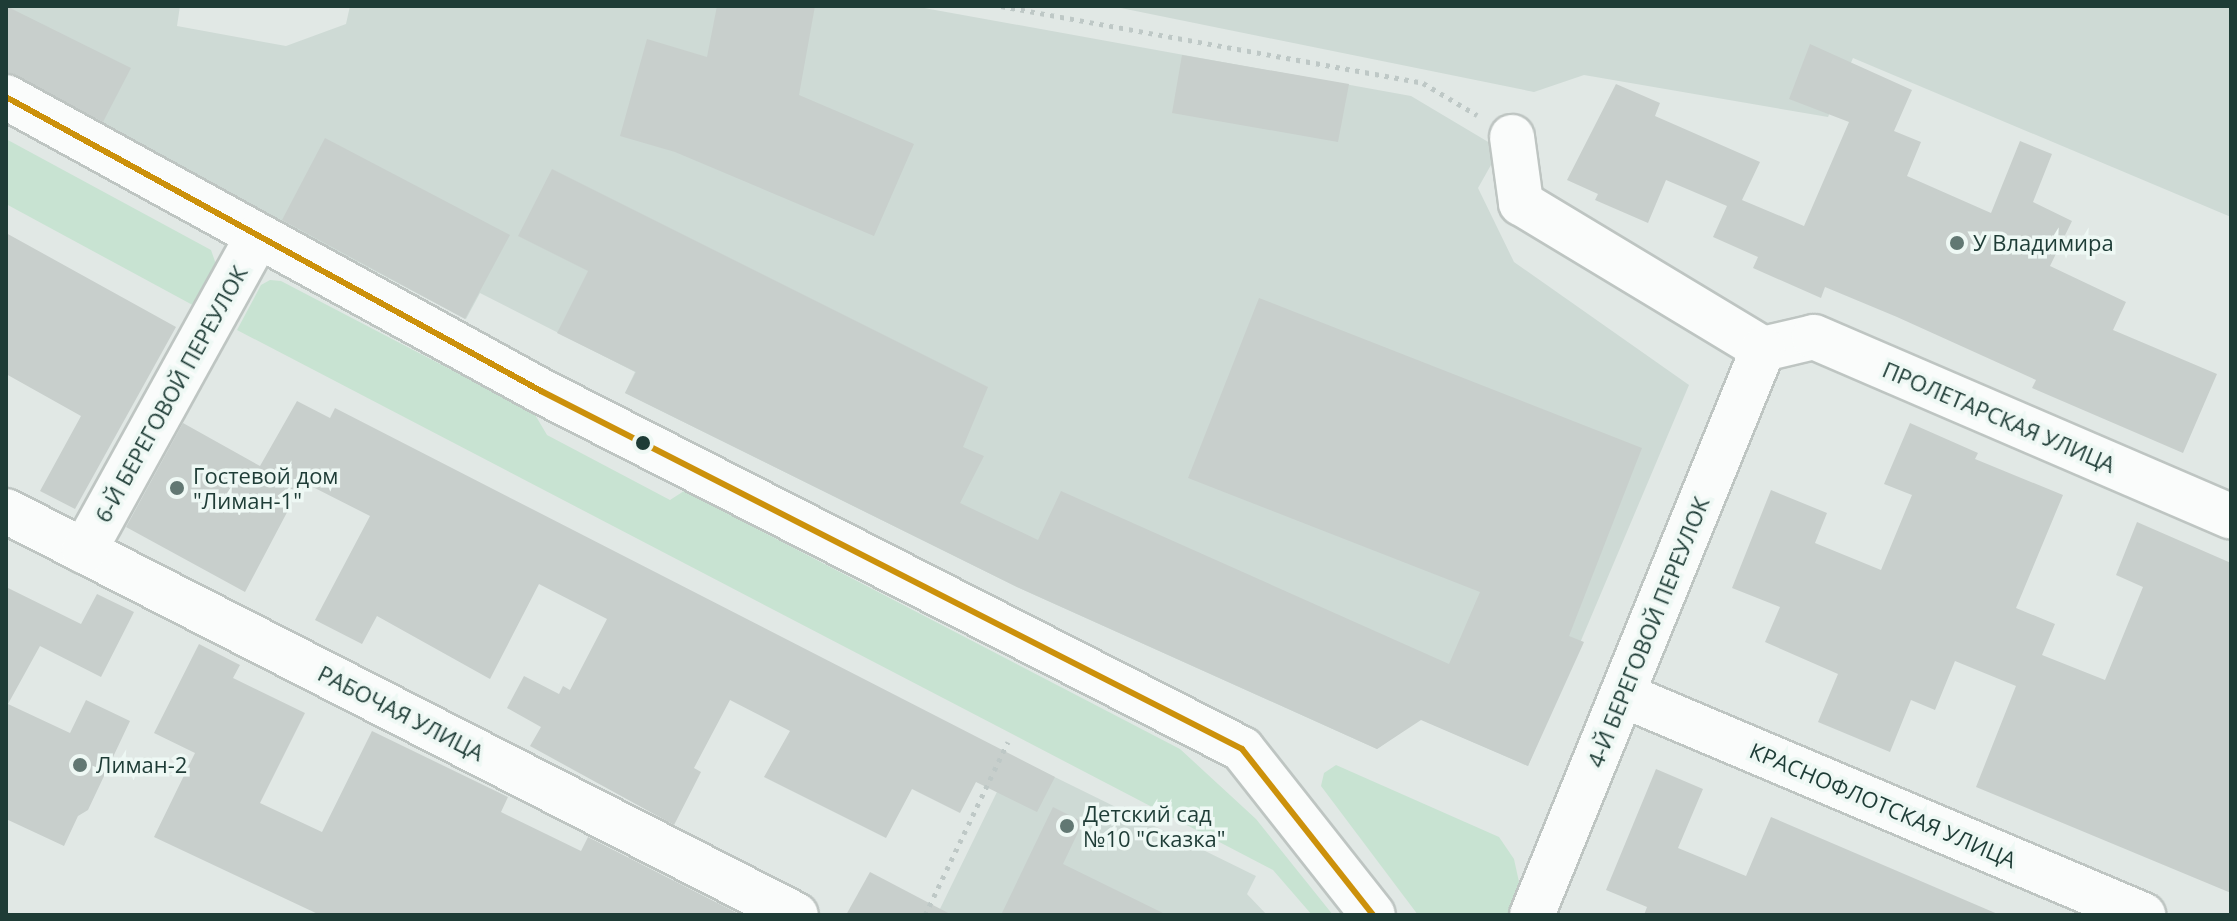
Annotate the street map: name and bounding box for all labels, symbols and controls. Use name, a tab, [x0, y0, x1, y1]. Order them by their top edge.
place label: У Владимира	[1973, 230, 2114, 256]
marker: У Владимира	[1948, 234, 1966, 252]
street label: 6-Й БЕРЕГОВОЙ ПЕРЕУЛОК	[89, 261, 253, 527]
street label: ПРОЛЕТАРСКАЯ УЛИЦА	[1879, 356, 2119, 478]
unlabelled marker	[635, 435, 651, 451]
place label: Гостевой дом "Лиман-1"	[193, 462, 339, 514]
marker: Гостевой дом "Лиман-1"	[168, 479, 186, 497]
street label: 4-Й БЕРЕГОВОЙ ПЕРЕУЛОК	[1582, 493, 1714, 771]
street label: РАБОЧАЯ УЛИЦА	[314, 660, 488, 766]
street label: КРАСНОФЛОТСКАЯ УЛИЦА	[1746, 737, 2020, 873]
place label: Лиман-2	[96, 752, 187, 778]
marker: Лиман-2	[71, 756, 89, 774]
place label: Детский сад №10 "Сказка"	[1083, 800, 1225, 852]
marker: Детский сад №10 "Сказка"	[1058, 817, 1076, 835]

